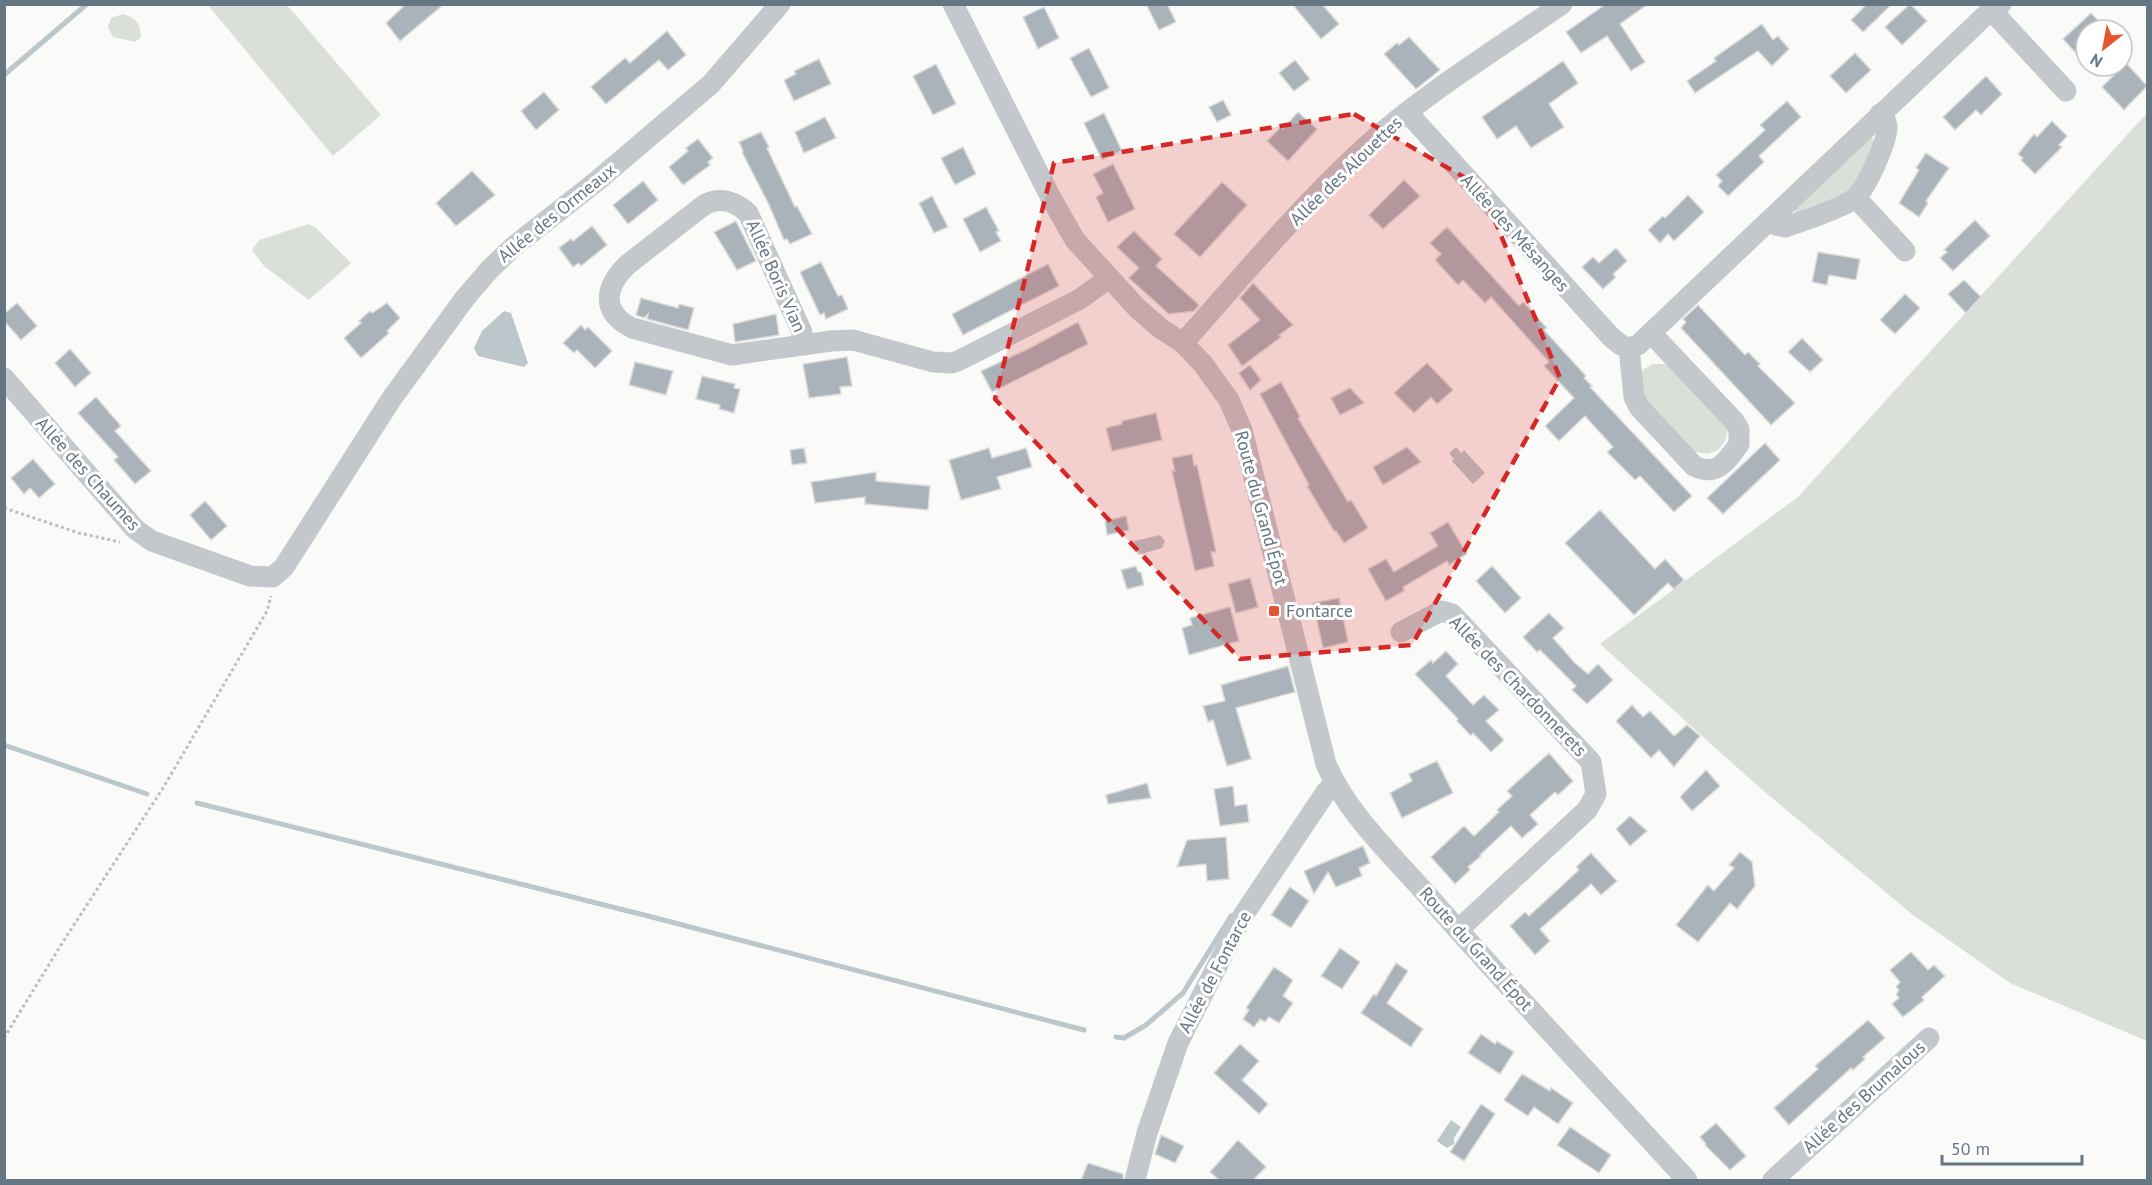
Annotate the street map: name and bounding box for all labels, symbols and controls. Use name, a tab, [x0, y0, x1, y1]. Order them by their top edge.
north arrow	[2074, 18, 2134, 78]
text: N	[2087, 50, 2106, 72]
street label: Allée des Alouettes	[1285, 111, 1407, 230]
street label: Allée des Ormeaux	[493, 158, 620, 267]
street label: Allée des Mésanges	[1456, 169, 1575, 297]
street label: Allée Boris Vian	[741, 216, 812, 336]
street label: Allée des Chaumes	[31, 412, 146, 535]
street label: Route du Grand Épot	[1230, 428, 1293, 588]
place label: Fontarce	[1286, 599, 1353, 622]
marker: Fontarce	[1267, 604, 1281, 618]
street label: Allée des Chardonnerets	[1445, 610, 1592, 761]
street label: Route du Grand Épot	[1415, 882, 1538, 1015]
street label: Allée de Fontarce	[1173, 907, 1256, 1036]
street label: Allée des Brumalous	[1798, 1035, 1930, 1158]
scale bar	[1942, 1128, 2082, 1166]
text: 50 m	[1951, 1137, 1990, 1160]

